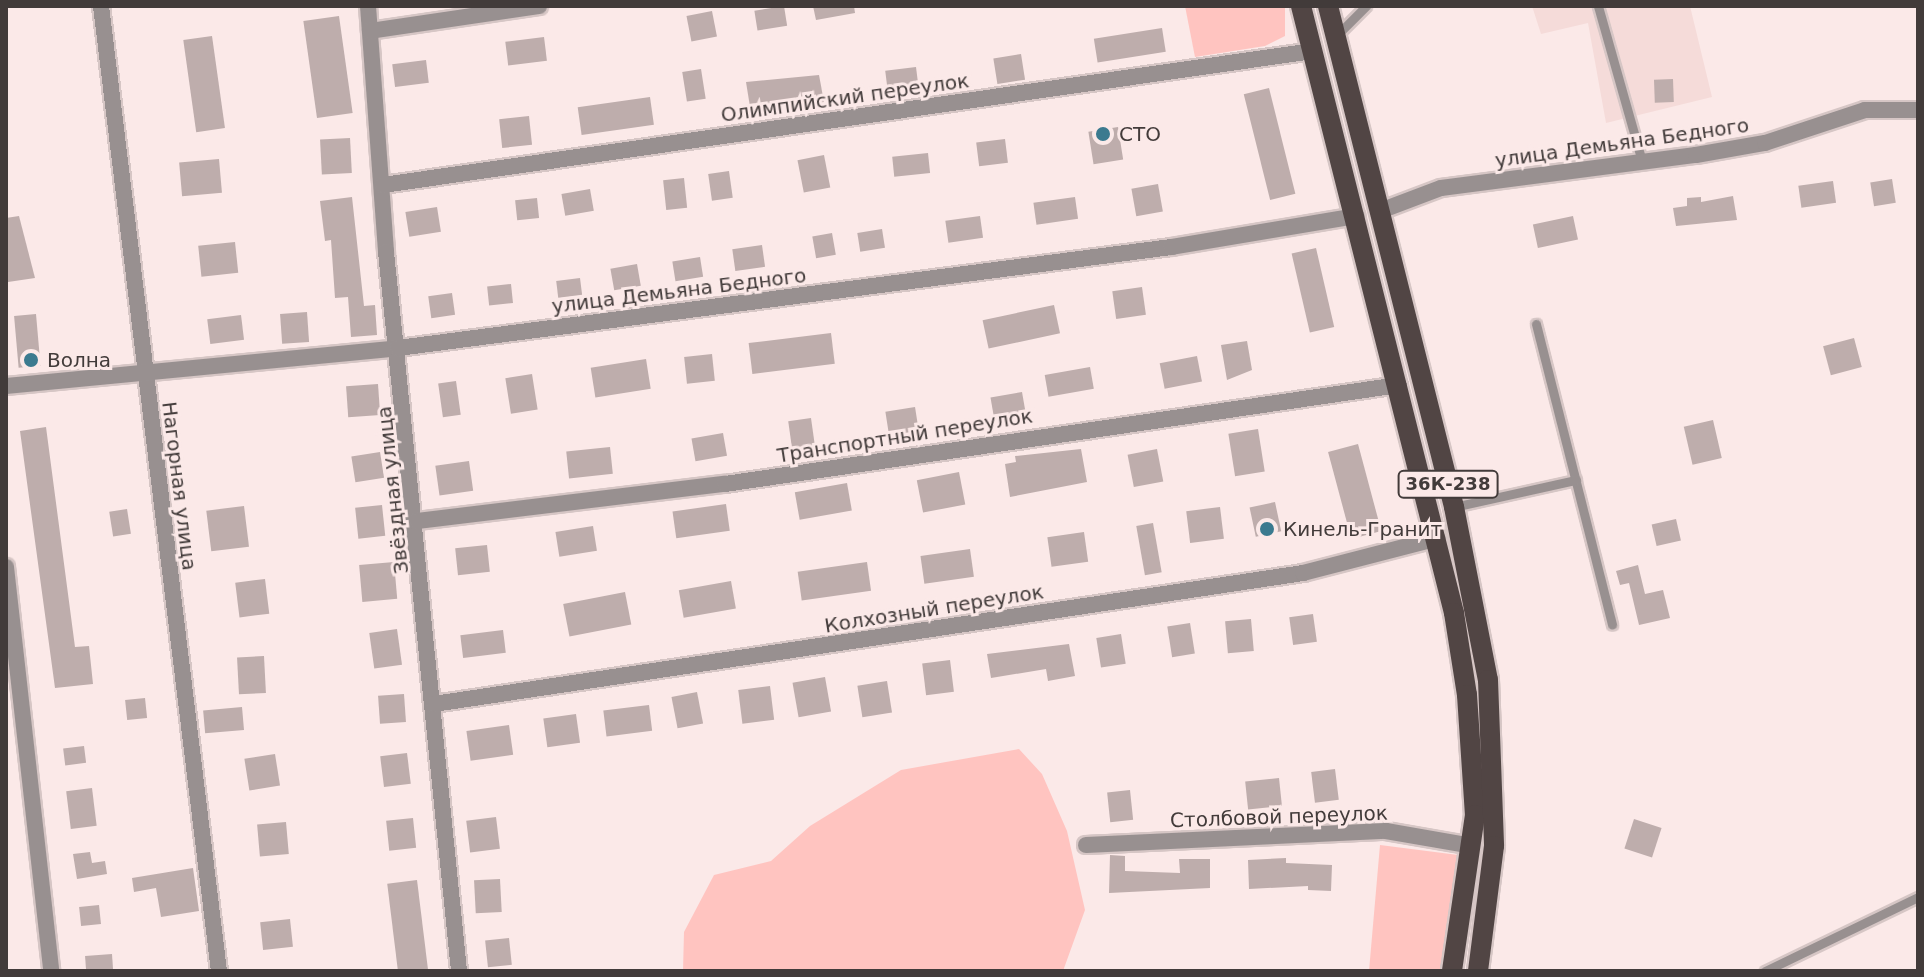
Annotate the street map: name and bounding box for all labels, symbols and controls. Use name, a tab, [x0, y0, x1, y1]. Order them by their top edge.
street label: Олимпийский переулок	[719, 69, 971, 127]
street label: улица Демьяна Бедного	[1493, 113, 1751, 173]
place label: СТО	[1119, 122, 1161, 146]
marker: СТО	[1094, 125, 1112, 143]
street label: улица Демьяна Бедного	[550, 263, 808, 319]
place label: Волна	[47, 348, 111, 372]
marker: Волна	[22, 351, 40, 369]
street label: Нагорная улица	[157, 400, 201, 572]
street label: Транспортный переулок	[775, 404, 1035, 468]
street label: Звёздная улица	[372, 405, 414, 575]
road number: 36К-238	[1396, 470, 1500, 498]
place label: Кинель-Гранит	[1283, 517, 1442, 541]
marker: Кинель-Гранит	[1258, 520, 1276, 538]
street label: Колхозный переулок	[823, 580, 1045, 638]
street label: Столбовой переулок	[1170, 801, 1388, 833]

